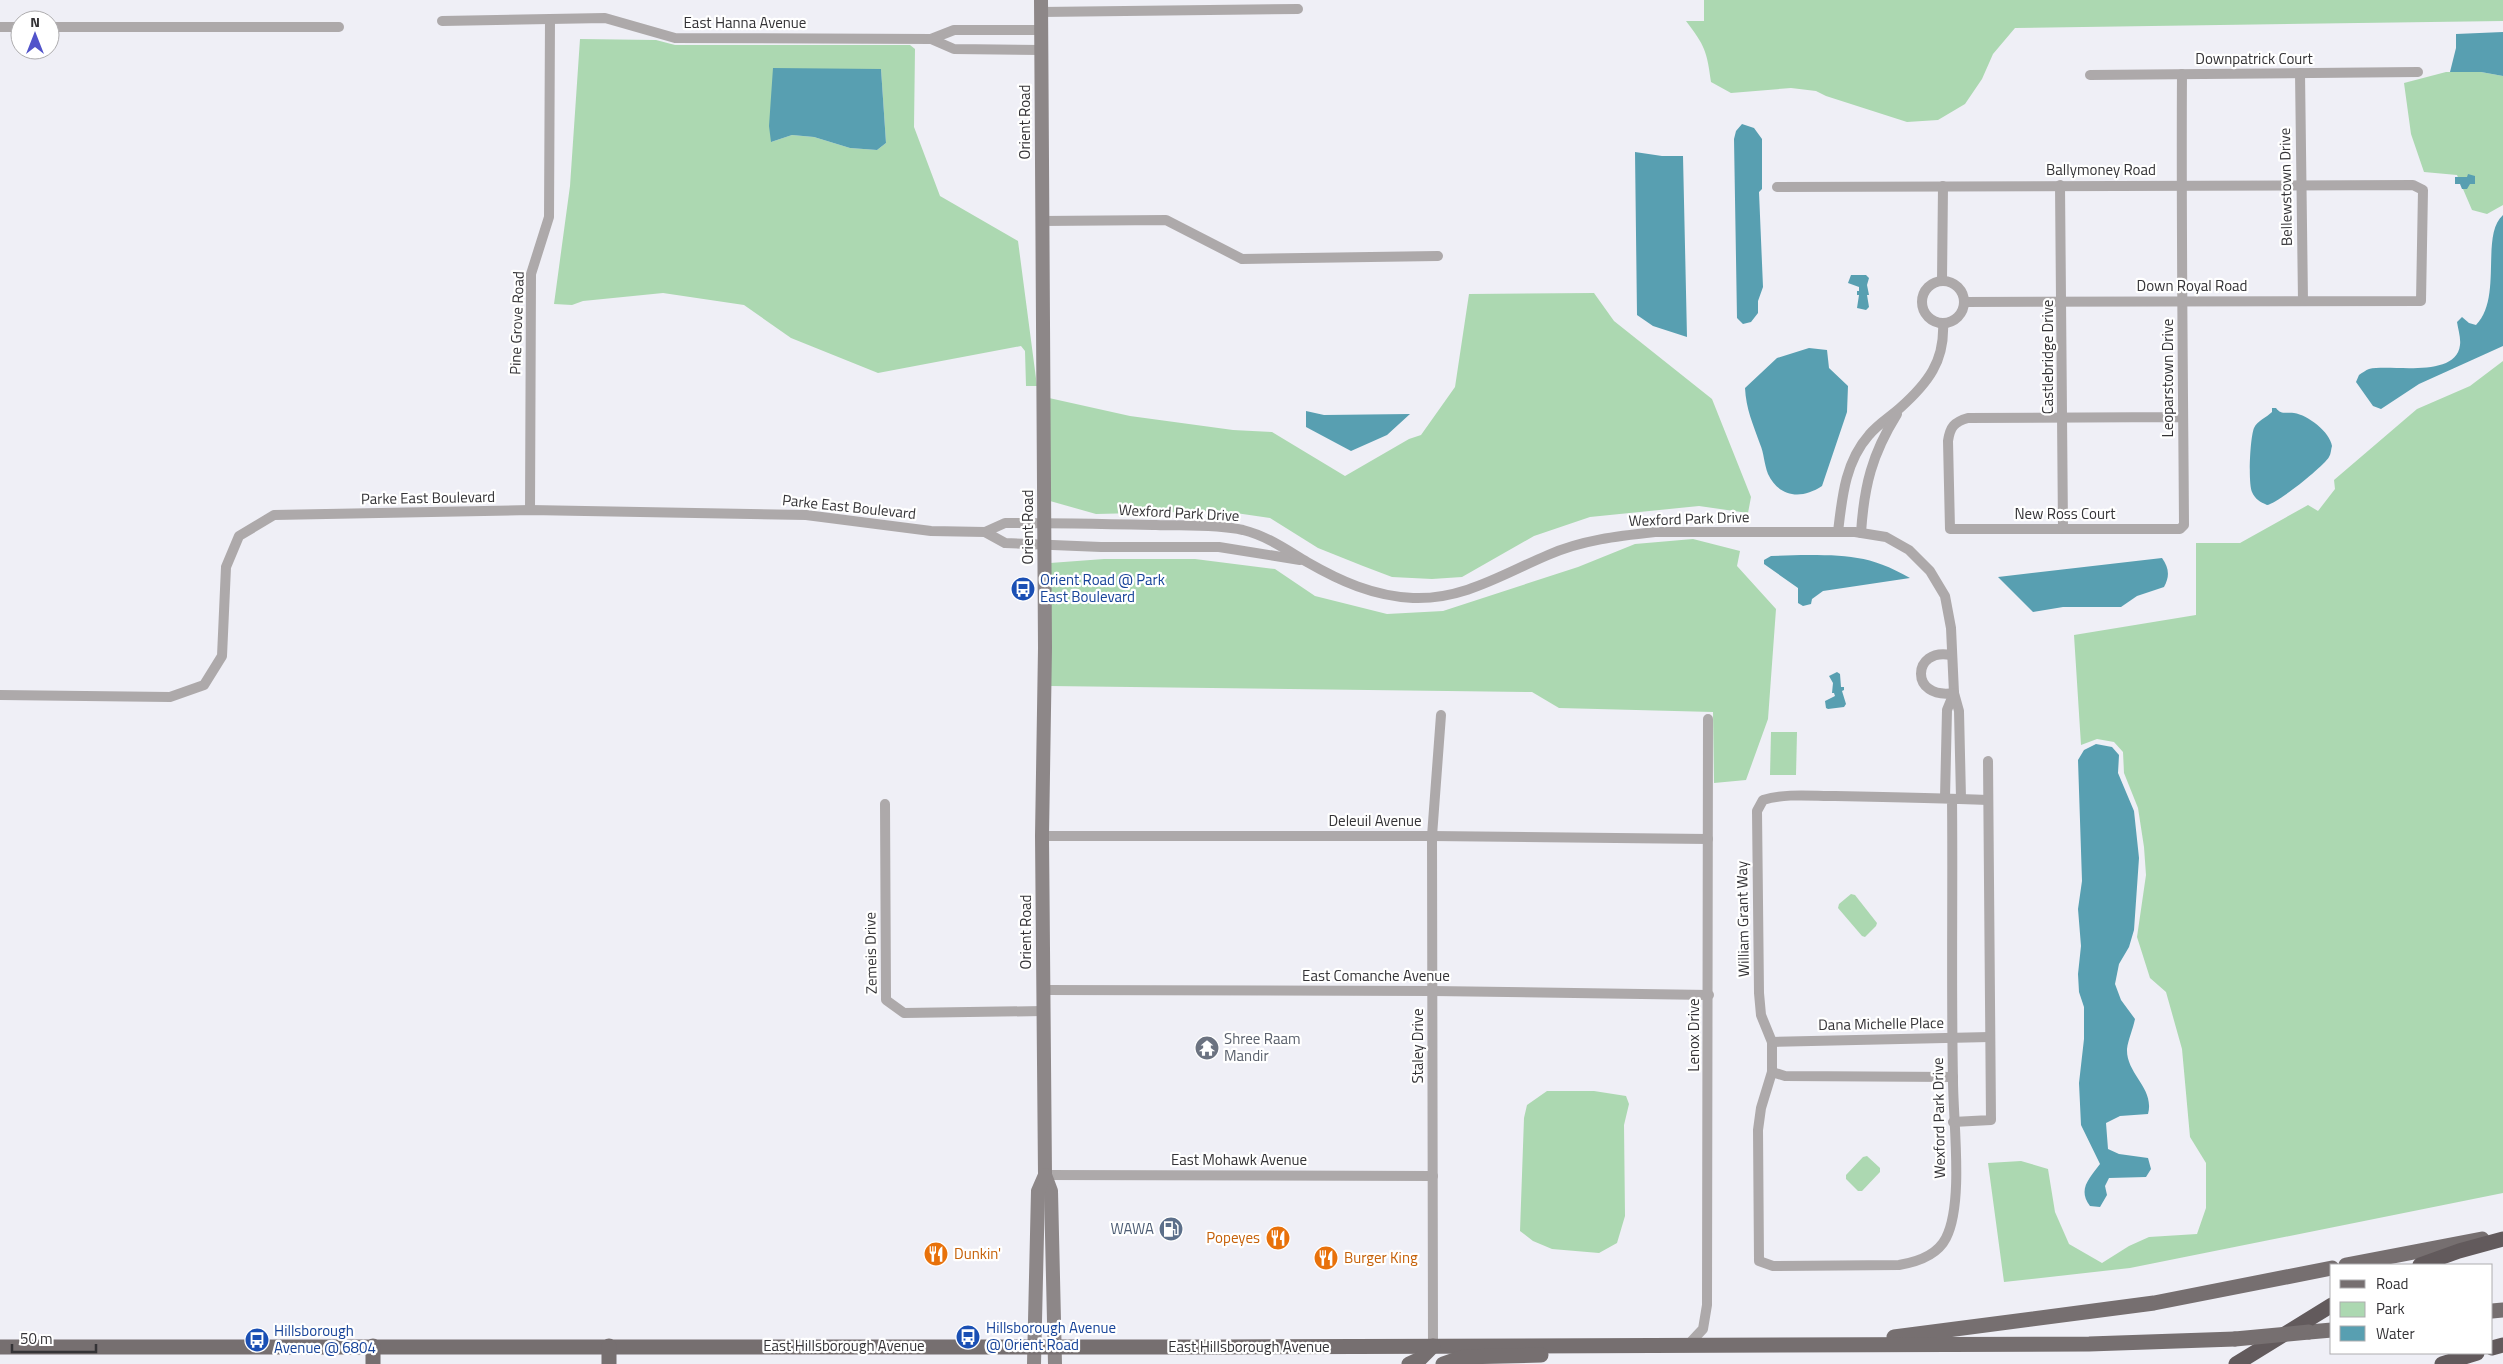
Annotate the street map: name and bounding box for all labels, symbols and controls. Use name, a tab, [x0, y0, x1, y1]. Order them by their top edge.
north arrow	[10, 10, 60, 60]
text: N	[30, 11, 40, 32]
street label: East Hanna Avenue	[684, 11, 806, 34]
street label: Downpatrick Court	[2195, 47, 2314, 70]
street label: Orient Road	[1013, 84, 1036, 160]
street label: Bellewstown Drive	[2273, 128, 2298, 246]
street label: Ballymoney Road	[2046, 158, 2156, 181]
street label: Pine Grove Road	[503, 271, 530, 375]
street label: Down Royal Road	[2136, 274, 2248, 297]
street label: Castlebridge Drive	[2036, 300, 2059, 414]
street label: Leoparstown Drive	[2156, 319, 2179, 437]
street label: Parke East Boulevard	[361, 485, 495, 510]
street label: Parke East Boulevard	[781, 488, 917, 525]
street label: Orient Road	[1016, 489, 1039, 565]
street label: Wexford Park Drive	[1118, 498, 1240, 527]
street label: New Ross Court	[2015, 502, 2116, 525]
street label: Wexford Park Drive	[1628, 505, 1750, 532]
place label: Orient Road @ Park East Boulevard	[1040, 568, 1165, 608]
bus stop icon: Orient Road @ Park East Boulevard	[1010, 576, 1036, 602]
street label: Deleuil Avenue	[1328, 809, 1422, 832]
street label: William Grant Way	[1730, 861, 1755, 977]
street label: Orient Road	[1014, 894, 1037, 970]
street label: Zemeis Drive	[858, 912, 883, 994]
street label: East Comanche Avenue	[1302, 964, 1450, 987]
street label: Lenox Drive	[1682, 998, 1705, 1072]
street label: Staley Drive	[1406, 1008, 1429, 1084]
street label: Dana Michelle Place	[1818, 1011, 1944, 1036]
place label: Shree Raam Mandir	[1224, 1027, 1301, 1067]
temple icon: Shree Raam Mandir	[1194, 1035, 1220, 1061]
street label: Wexford Park Drive	[1926, 1057, 1951, 1179]
street label: East Mohawk Avenue	[1171, 1148, 1307, 1171]
fuel station icon: WAWA	[1158, 1216, 1184, 1242]
place label: WAWA	[1111, 1217, 1154, 1240]
restaurant icon: Popeyes	[1265, 1225, 1291, 1251]
place label: Popeyes	[1206, 1226, 1260, 1249]
restaurant icon: Dunkin'	[923, 1241, 949, 1267]
place label: Dunkin'	[954, 1242, 1001, 1265]
restaurant icon: Burger King	[1313, 1245, 1339, 1271]
place label: Burger King	[1344, 1246, 1418, 1269]
legend	[2330, 1264, 2493, 1354]
text: Road	[2376, 1272, 2408, 1295]
text: Park	[2376, 1297, 2405, 1320]
place label: Hillsborough Avenue @ Orient Road	[986, 1316, 1116, 1356]
place label: Hillsborough Avenue @ 6804	[274, 1319, 376, 1359]
scale bar	[12, 1322, 96, 1354]
text: Water	[2376, 1322, 2415, 1345]
bus stop icon: Hillsborough Avenue @ Orient Road	[955, 1324, 981, 1350]
text: 50 m	[20, 1327, 53, 1350]
bus stop icon: Hillsborough Avenue @ 6804	[244, 1327, 270, 1353]
street label: East Hillsborough Avenue	[763, 1334, 925, 1357]
street label: East Hillsborough Avenue	[1168, 1335, 1330, 1358]

